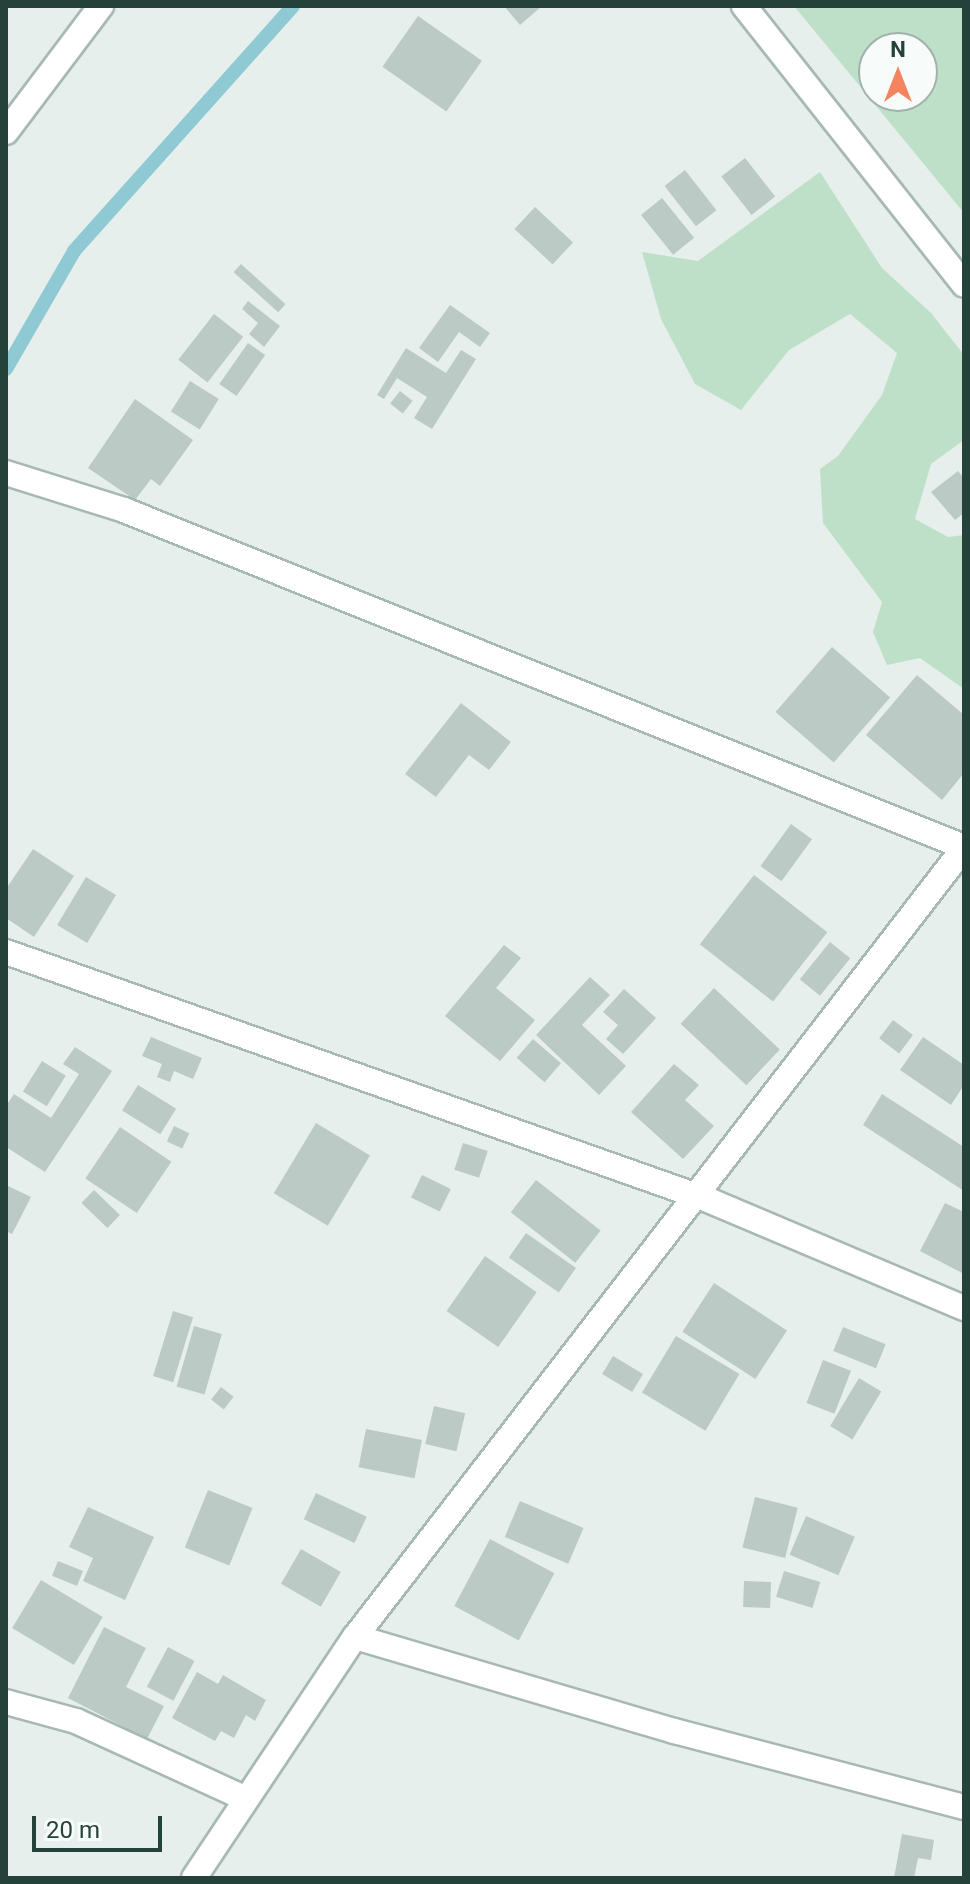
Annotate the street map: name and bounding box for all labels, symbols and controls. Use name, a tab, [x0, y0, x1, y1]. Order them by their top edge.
north arrow	[858, 32, 938, 112]
text: N	[890, 37, 906, 62]
scale bar	[36, 1800, 166, 1850]
text: 20 m	[46, 1816, 100, 1844]

